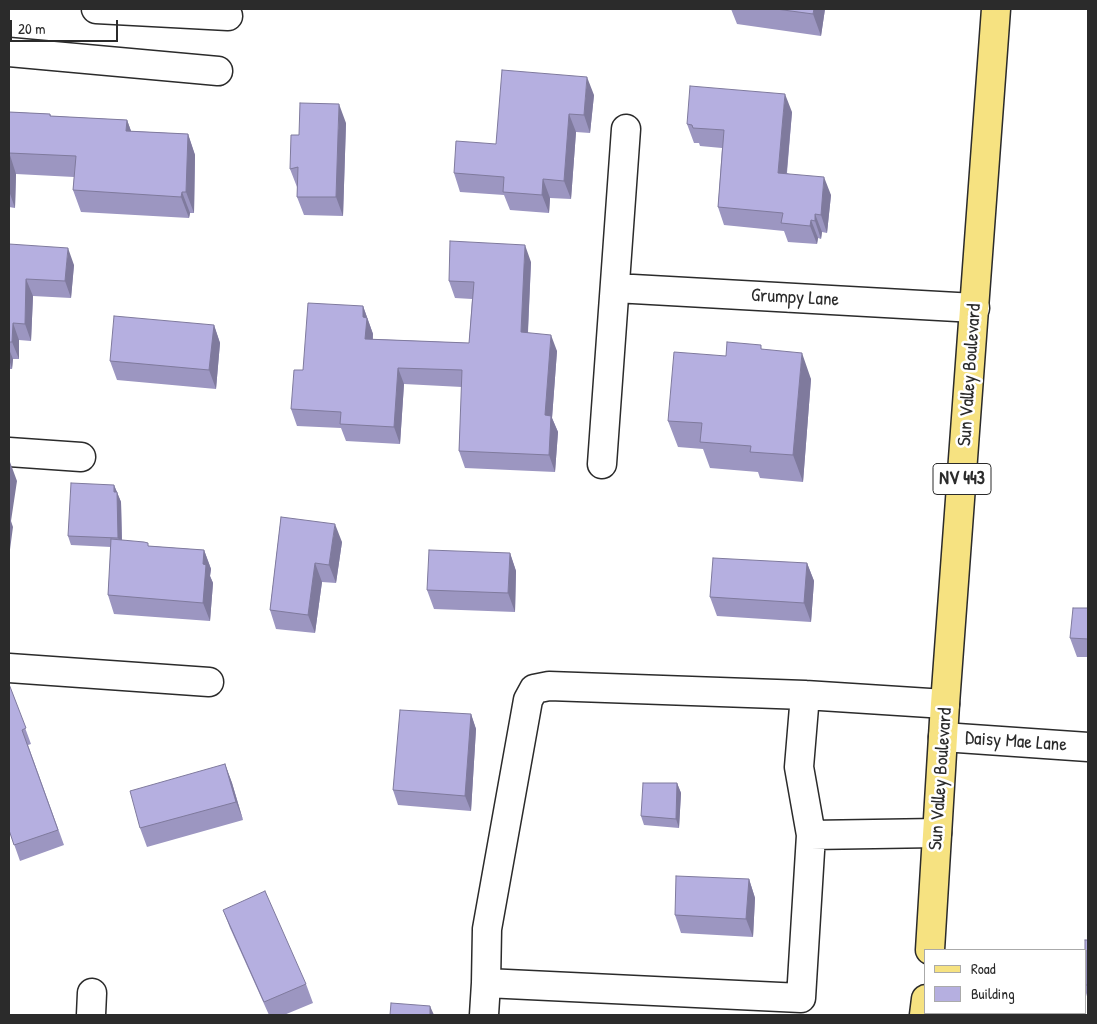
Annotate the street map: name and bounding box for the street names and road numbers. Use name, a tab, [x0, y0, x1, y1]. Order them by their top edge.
street label: Grumpy Lane	[750, 284, 840, 312]
street label: Sun Valley Boulevard	[954, 303, 986, 447]
road number: NV 443	[933, 464, 991, 494]
street label: Sun Valley Boulevard	[925, 707, 957, 851]
street label: Daisy Mae Lane	[964, 727, 1068, 757]

